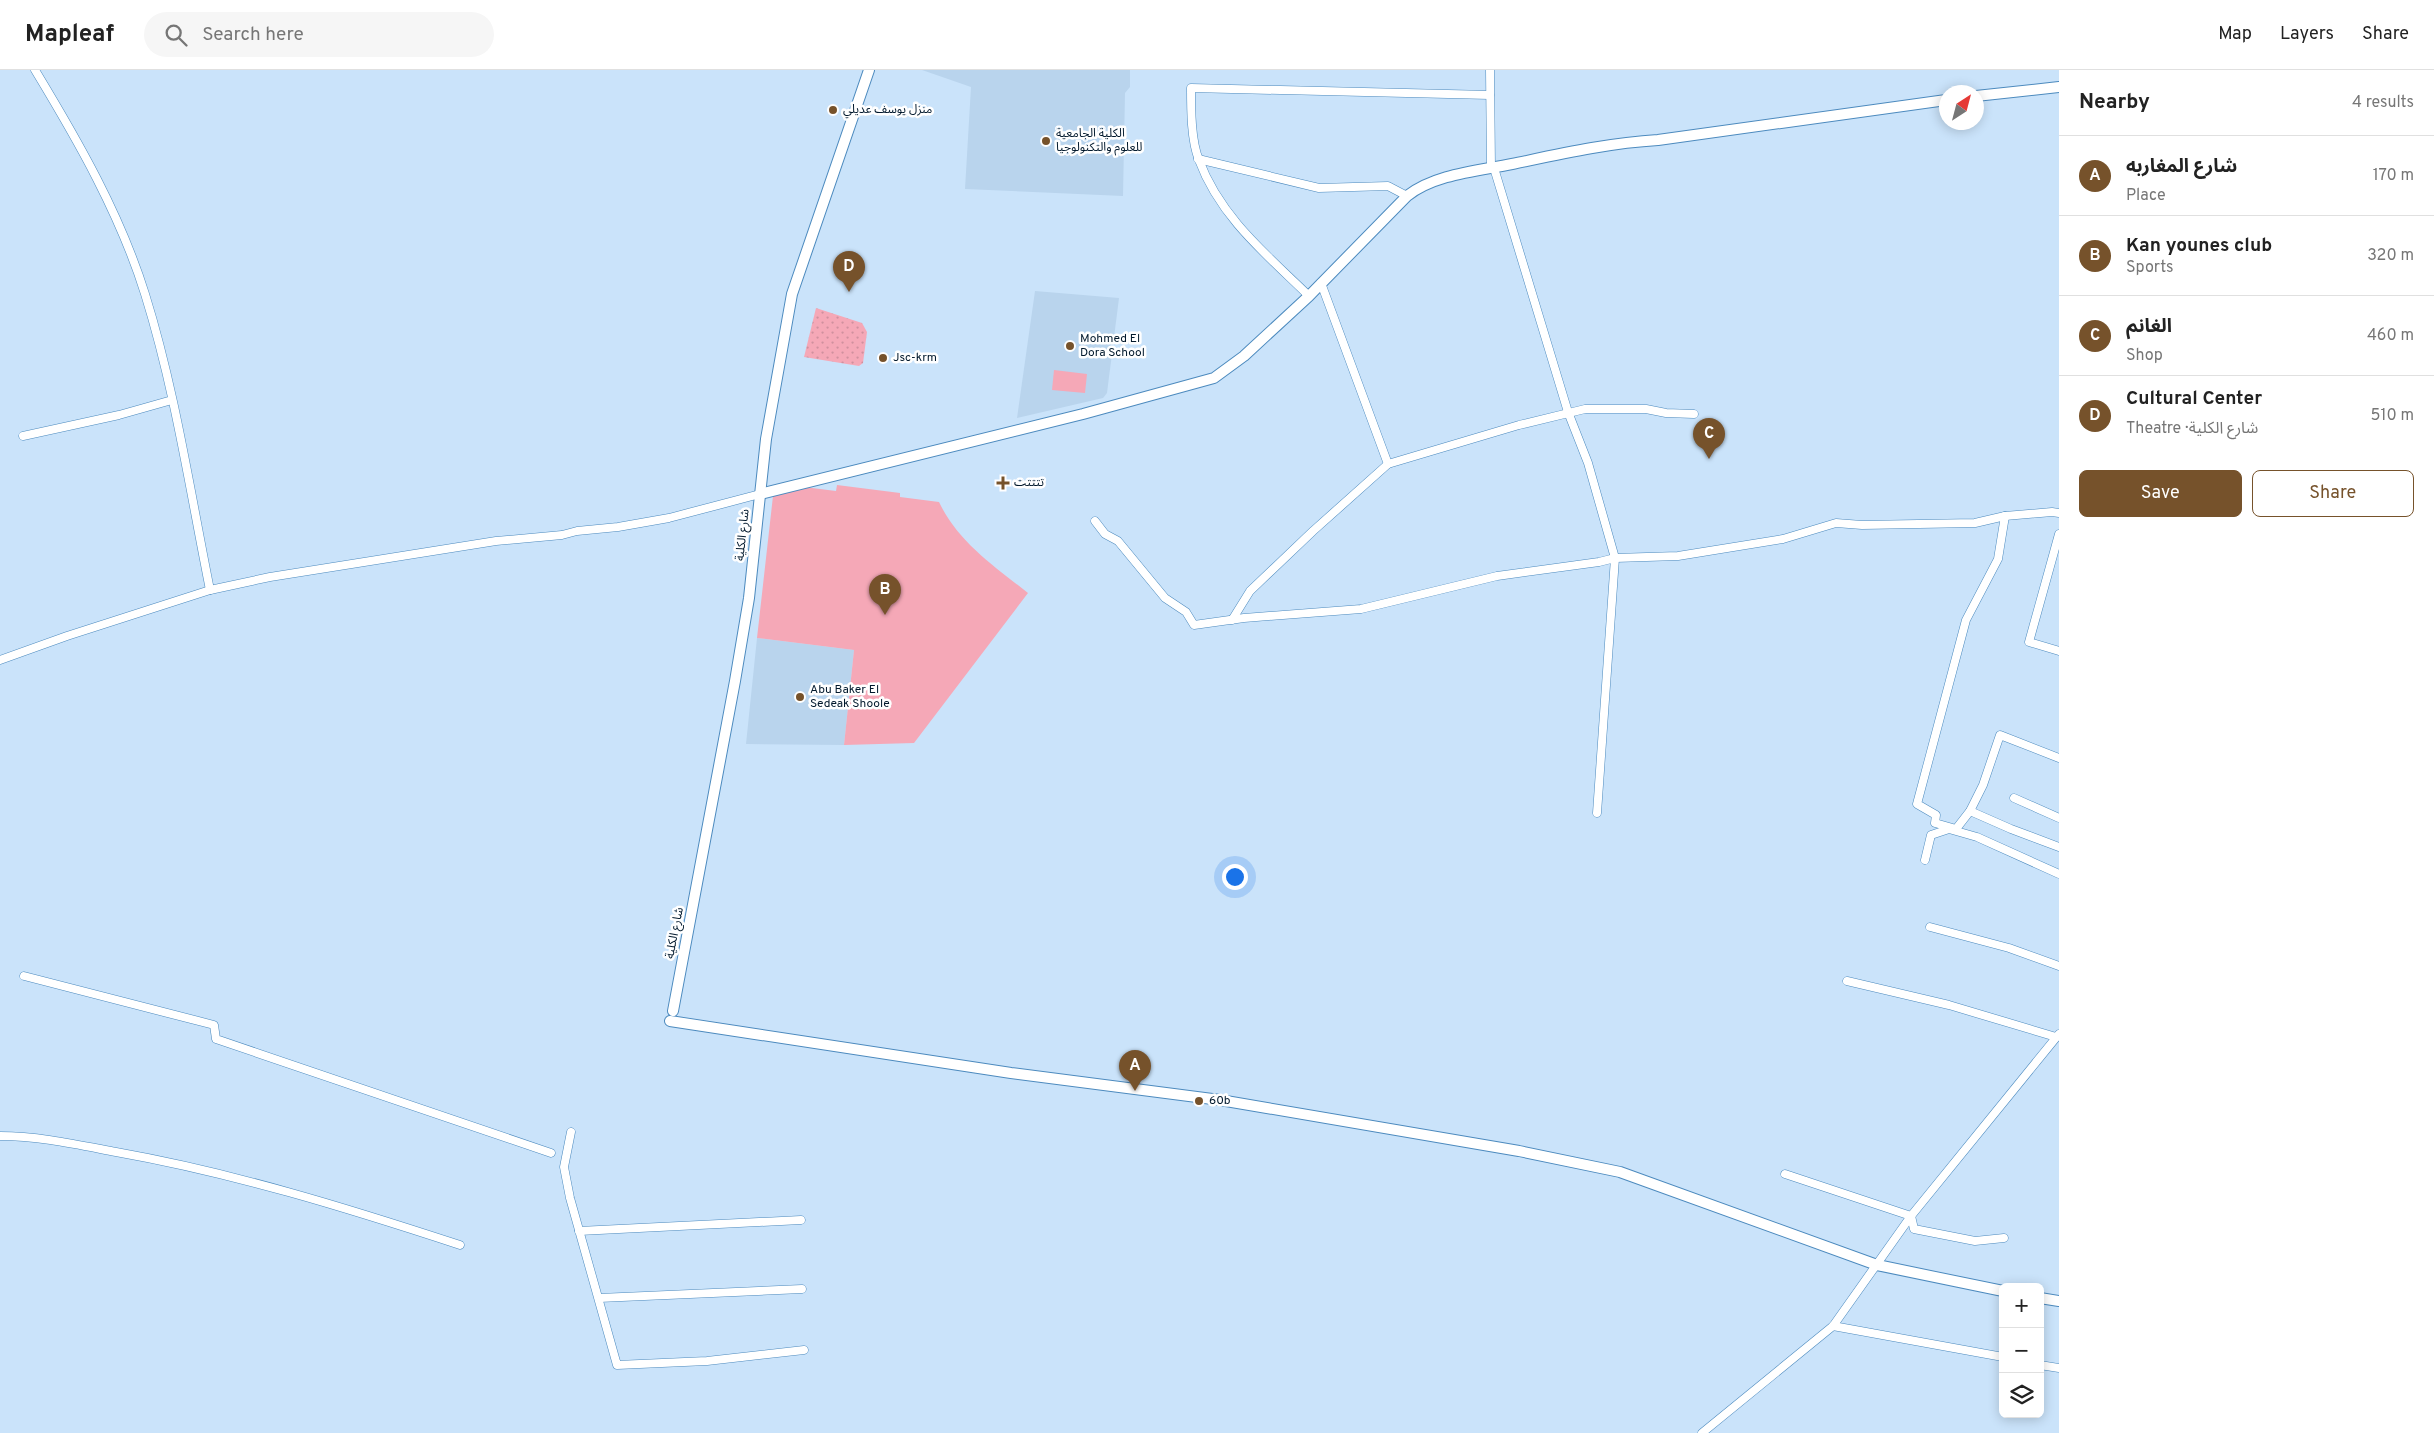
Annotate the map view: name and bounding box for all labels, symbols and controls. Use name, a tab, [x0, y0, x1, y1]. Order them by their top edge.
search box	[144, 12, 494, 57]
text: Mapleaf	[25, 20, 114, 50]
icon: search	[162, 21, 190, 49]
text: Search here	[202, 23, 304, 47]
text: Map	[2218, 23, 2252, 46]
text: Layers	[2280, 23, 2334, 46]
text: Share	[2362, 23, 2409, 46]
north arrow	[1939, 85, 1984, 130]
text: Nearby	[2079, 89, 2150, 116]
text: 4 results	[2352, 93, 2414, 113]
place label: منزل يوسف عديلي	[843, 102, 932, 119]
marker: منزل يوسف عديلي	[827, 104, 839, 116]
place label: الكلية الجامعية للعلوم والتكنولوجيا	[1056, 126, 1142, 156]
marker: الكلية الجامعية للعلوم والتكنولوجيا	[1040, 135, 1052, 147]
text: شارع المغاربه	[2126, 155, 2237, 179]
text: A	[2089, 166, 2101, 186]
text: 170 m	[2373, 166, 2414, 186]
text: Place	[2126, 186, 2166, 206]
text: Kan younes club	[2126, 234, 2272, 258]
text: B	[2089, 246, 2101, 266]
text: 320 m	[2367, 246, 2414, 266]
pin: D	[833, 251, 865, 292]
text: Sports	[2126, 258, 2174, 278]
text: الغانم	[2126, 315, 2172, 339]
text: C	[2090, 326, 2100, 346]
text: 460 m	[2367, 326, 2414, 346]
place label: Mohmed El Dora School	[1080, 331, 1145, 361]
marker: Mohmed El Dora School	[1064, 340, 1076, 352]
text: Shop	[2126, 346, 2163, 366]
place label: Jsc-krm	[893, 350, 937, 366]
marker: Jsc-krm	[877, 352, 889, 364]
text: Cultural Center	[2126, 387, 2262, 411]
text: D	[2089, 406, 2101, 426]
text: 510 m	[2371, 406, 2414, 426]
pin: C	[1693, 418, 1725, 459]
text: Theatre · شارع الكلية	[2126, 419, 2258, 439]
button: Save	[2079, 470, 2242, 517]
button: Share	[2252, 470, 2414, 517]
place label: تتتتت	[1014, 475, 1045, 491]
marker: تتتتت	[996, 476, 1010, 490]
street label: شارع الكلية	[732, 508, 754, 562]
pin: B	[869, 574, 901, 615]
place label: Abu Baker El Sedeak Shoole	[810, 682, 890, 712]
marker: Abu Baker El Sedeak Shoole	[794, 691, 806, 703]
your location	[1222, 864, 1248, 890]
street label: شارع الكلية	[662, 906, 688, 960]
pin: A	[1119, 1050, 1151, 1091]
place label: 60b	[1209, 1093, 1231, 1109]
marker: 60b	[1193, 1095, 1205, 1107]
map controls	[1999, 1283, 2044, 1418]
button: +	[1999, 1283, 2044, 1328]
button: −	[1999, 1328, 2044, 1373]
button: layers	[1999, 1373, 2044, 1418]

